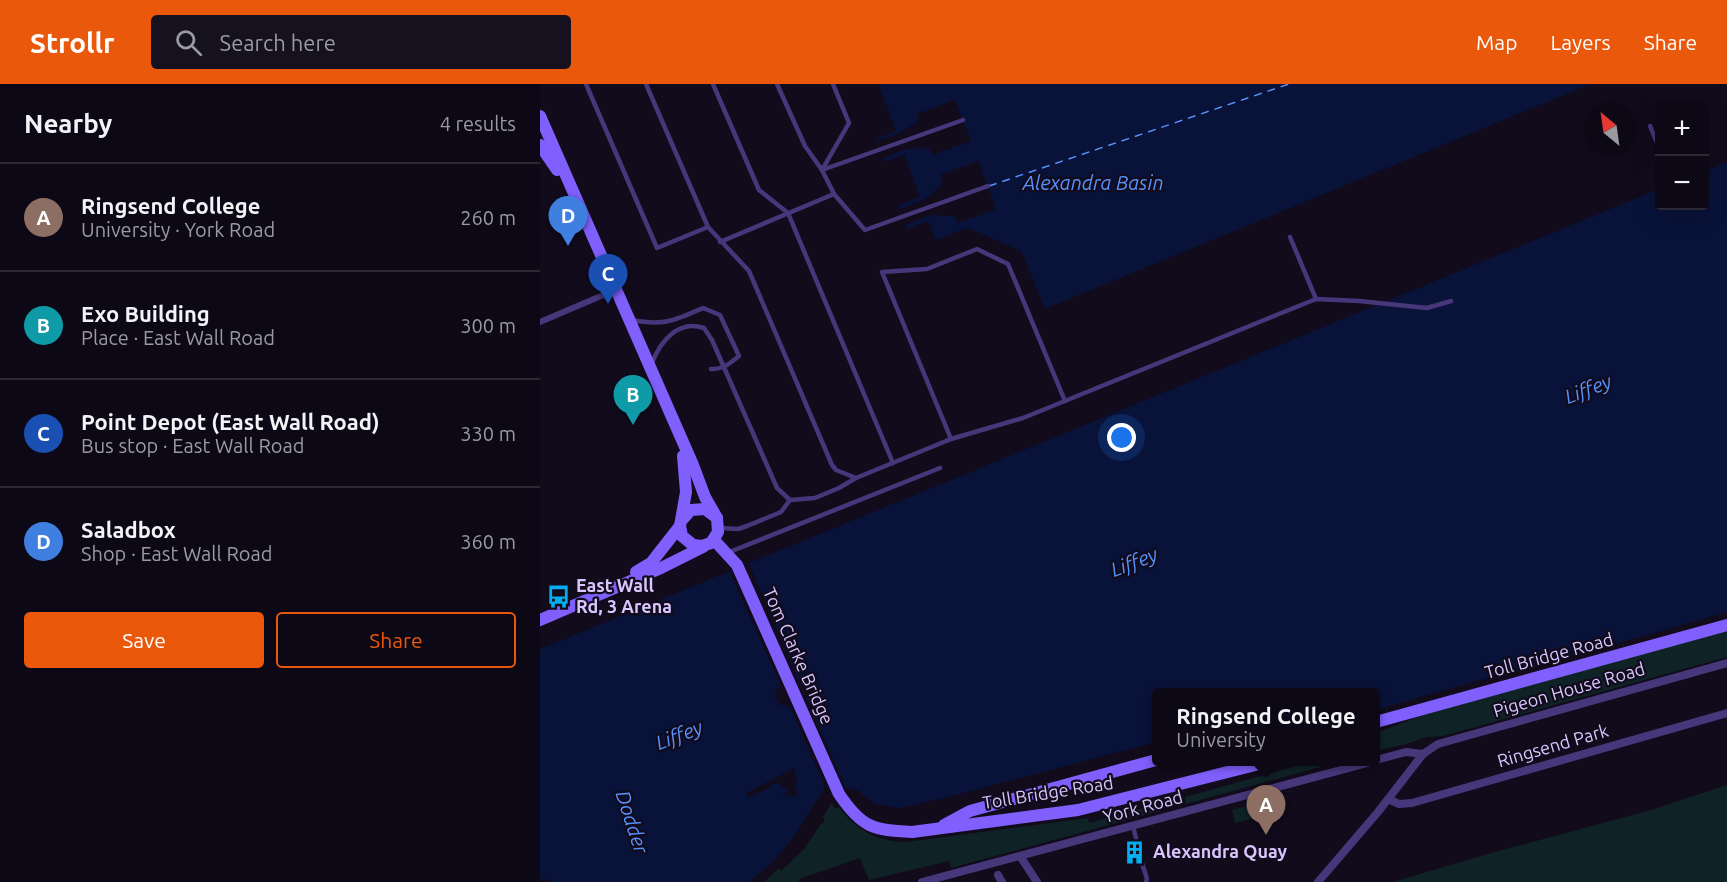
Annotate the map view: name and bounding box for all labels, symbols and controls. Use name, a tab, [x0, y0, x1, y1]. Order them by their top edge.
search box	[151, 15, 571, 69]
icon: search	[172, 26, 205, 59]
text: Strollr	[30, 27, 115, 58]
text: Search here	[220, 30, 336, 55]
text: Map	[1476, 30, 1517, 54]
text: Layers	[1550, 30, 1611, 54]
text: Share	[1644, 30, 1697, 54]
north arrow	[1583, 102, 1637, 156]
map controls	[1655, 102, 1709, 210]
button: +	[1655, 102, 1709, 156]
text: Nearby	[24, 109, 112, 138]
text: 4 results	[440, 112, 516, 135]
button: −	[1655, 156, 1709, 210]
water label: Alexandra Basin	[1021, 171, 1164, 194]
text: Ringsend College	[81, 193, 260, 218]
pin: D	[549, 196, 588, 246]
text: A	[36, 206, 51, 229]
text: 260 m	[460, 206, 516, 229]
text: University · York Road	[81, 218, 275, 241]
pin: C	[588, 254, 628, 304]
text: Exo Building	[81, 301, 210, 326]
text: B	[37, 314, 50, 337]
text: 300 m	[460, 314, 516, 337]
text: Place · East Wall Road	[81, 326, 275, 349]
water label: Liffey	[1561, 369, 1615, 408]
pin: B	[614, 376, 652, 425]
text: Point Depot (East Wall Road)	[81, 409, 380, 434]
text: C	[37, 422, 50, 445]
text: 330 m	[460, 422, 516, 445]
your location	[1107, 423, 1136, 452]
text: Bus stop · East Wall Road	[81, 434, 305, 457]
text: Saladbox	[81, 517, 176, 542]
text: D	[36, 530, 51, 553]
text: 360 m	[460, 530, 516, 553]
text: Shop · East Wall Road	[81, 542, 273, 565]
water label: Liffey	[1107, 542, 1161, 581]
place label: East Wall Rd, 3 Arena	[576, 575, 672, 616]
bus stop icon: East Wall Rd, 3 Arena	[545, 583, 571, 609]
street label: Tom Clarke Bridge	[760, 584, 838, 727]
button: Save	[24, 612, 264, 668]
button: Share	[276, 612, 516, 668]
street label: Toll Bridge Road	[1482, 628, 1615, 682]
street label: Pigeon House Road	[1490, 658, 1647, 720]
popup	[1152, 688, 1380, 766]
text: Ringsend College	[1176, 703, 1356, 728]
water label: Liffey	[652, 715, 706, 754]
street label: Ringsend Park	[1495, 720, 1611, 770]
text: University	[1176, 728, 1266, 751]
street label: Toll Bridge Road	[981, 772, 1115, 812]
street label: York Road	[1101, 786, 1185, 826]
pin: A	[1246, 786, 1286, 835]
water label: Dodder	[612, 787, 654, 858]
building icon: Alexandra Quay	[1122, 839, 1148, 865]
place label: Alexandra Quay	[1153, 841, 1288, 861]

